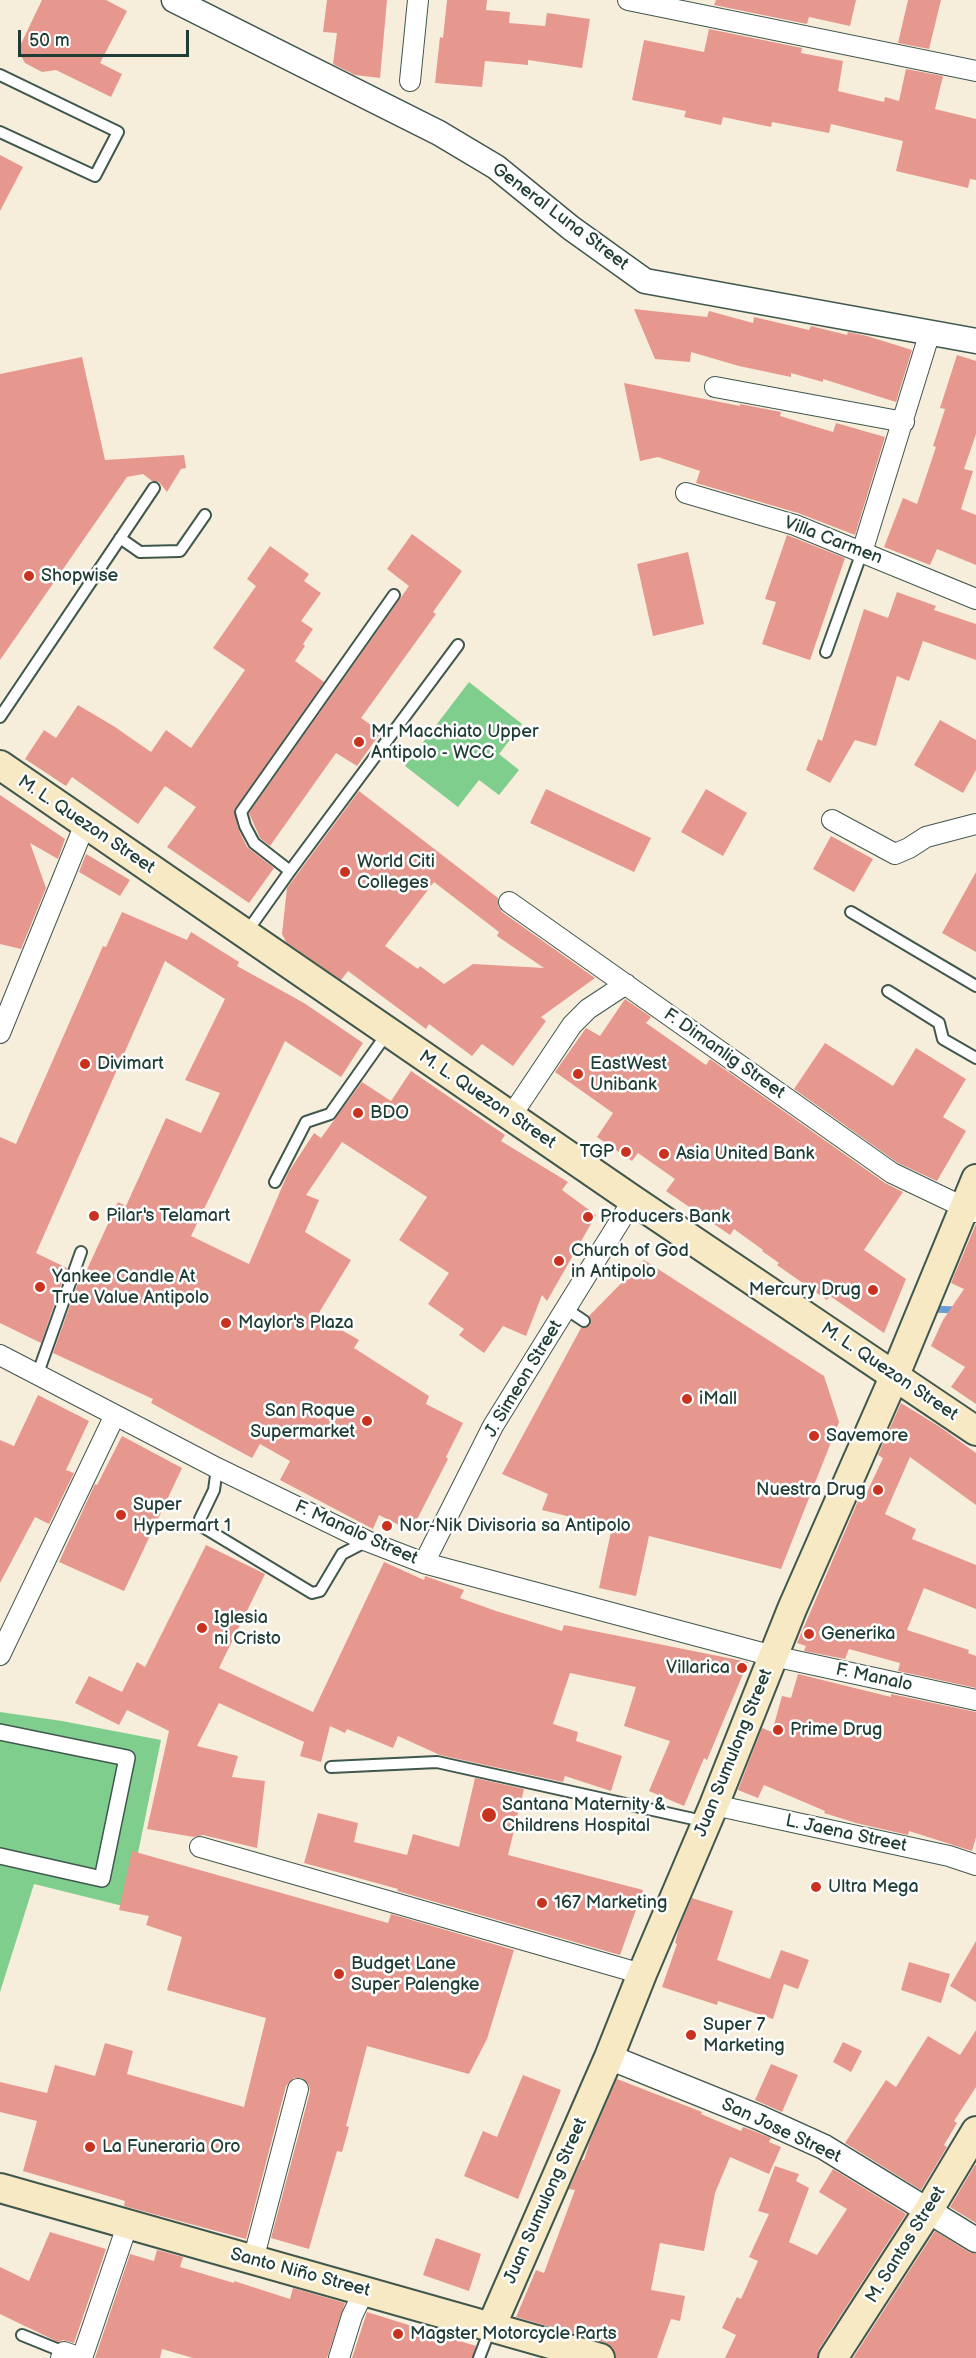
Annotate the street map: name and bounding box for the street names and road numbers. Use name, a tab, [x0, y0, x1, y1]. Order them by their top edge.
street label: General Luna Street	[488, 159, 632, 275]
street label: Villa Carmen	[781, 512, 885, 570]
street label: M. L. Quezon Street	[13, 771, 159, 879]
street label: F. Dimanlig Street	[659, 1004, 789, 1104]
street label: M. L. Quezon Street	[414, 1046, 560, 1154]
street label: J. Simeon Street	[481, 1317, 567, 1441]
street label: M. L. Quezon Street	[816, 1318, 962, 1426]
street label: F. Manalo Street	[291, 1496, 421, 1570]
street label: F. Manalo	[834, 1659, 914, 1697]
street label: Juan Sumulong Street	[690, 1666, 778, 1840]
street label: L. Jaena Street	[783, 1811, 909, 1857]
street label: San Jose Street	[718, 2094, 844, 2168]
street label: Juan Sumulong Street	[500, 2115, 592, 2287]
street label: M. Santos Street	[861, 2183, 951, 2307]
street label: Santo Niño Street	[228, 2244, 372, 2302]

